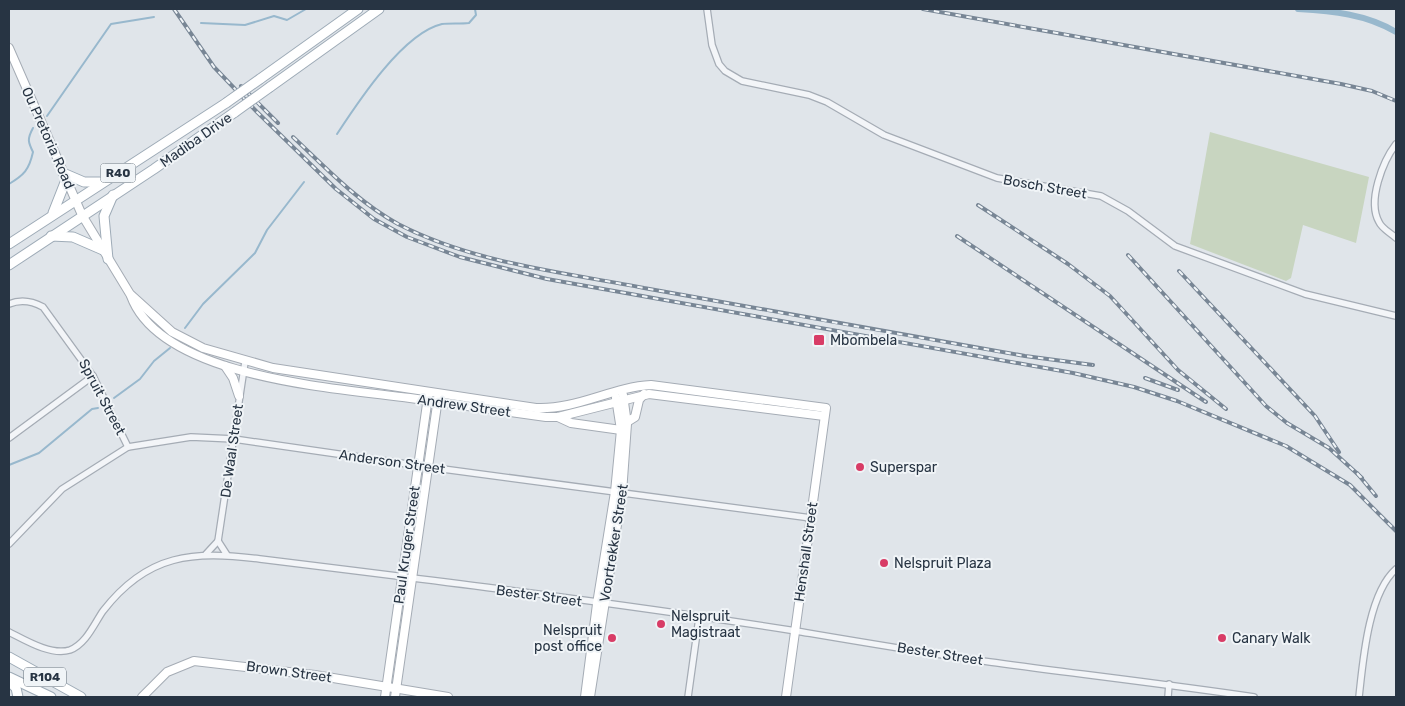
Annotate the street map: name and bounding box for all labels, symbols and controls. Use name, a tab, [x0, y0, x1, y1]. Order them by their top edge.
street label: Ou Pretoria Road	[18, 84, 78, 192]
street label: Madiba Drive	[157, 109, 235, 171]
road number: R40	[100, 164, 136, 182]
street label: Bosch Street	[1002, 171, 1089, 203]
place label: Mbombela	[830, 332, 897, 349]
marker: Mbombela	[812, 333, 826, 347]
street label: Spruit Street	[75, 356, 129, 438]
street label: Andrew Street	[416, 391, 512, 421]
street label: De Waal Street	[217, 403, 247, 499]
street label: Anderson Street	[338, 446, 447, 478]
place label: Superspar	[870, 459, 938, 476]
marker: Superspar	[854, 461, 866, 473]
street label: Voortrekker Street	[596, 482, 632, 603]
street label: Paul Kruger Street	[390, 484, 424, 605]
street label: Henshall Street	[791, 501, 821, 603]
place label: Nelspruit Plaza	[894, 555, 991, 572]
marker: Nelspruit Plaza	[878, 557, 890, 569]
street label: Bester Street	[495, 582, 584, 611]
place label: Nelspruit Magistraat	[671, 608, 741, 641]
marker: Nelspruit Magistraat	[655, 618, 667, 630]
place label: Nelspruit post office	[534, 622, 603, 655]
place label: Canary Walk	[1232, 630, 1311, 647]
marker: Nelspruit post office	[606, 632, 618, 644]
marker: Canary Walk	[1216, 632, 1228, 644]
street label: Bester Street	[896, 639, 985, 669]
street label: Brown Street	[245, 658, 333, 686]
road number: R104	[24, 668, 66, 686]

